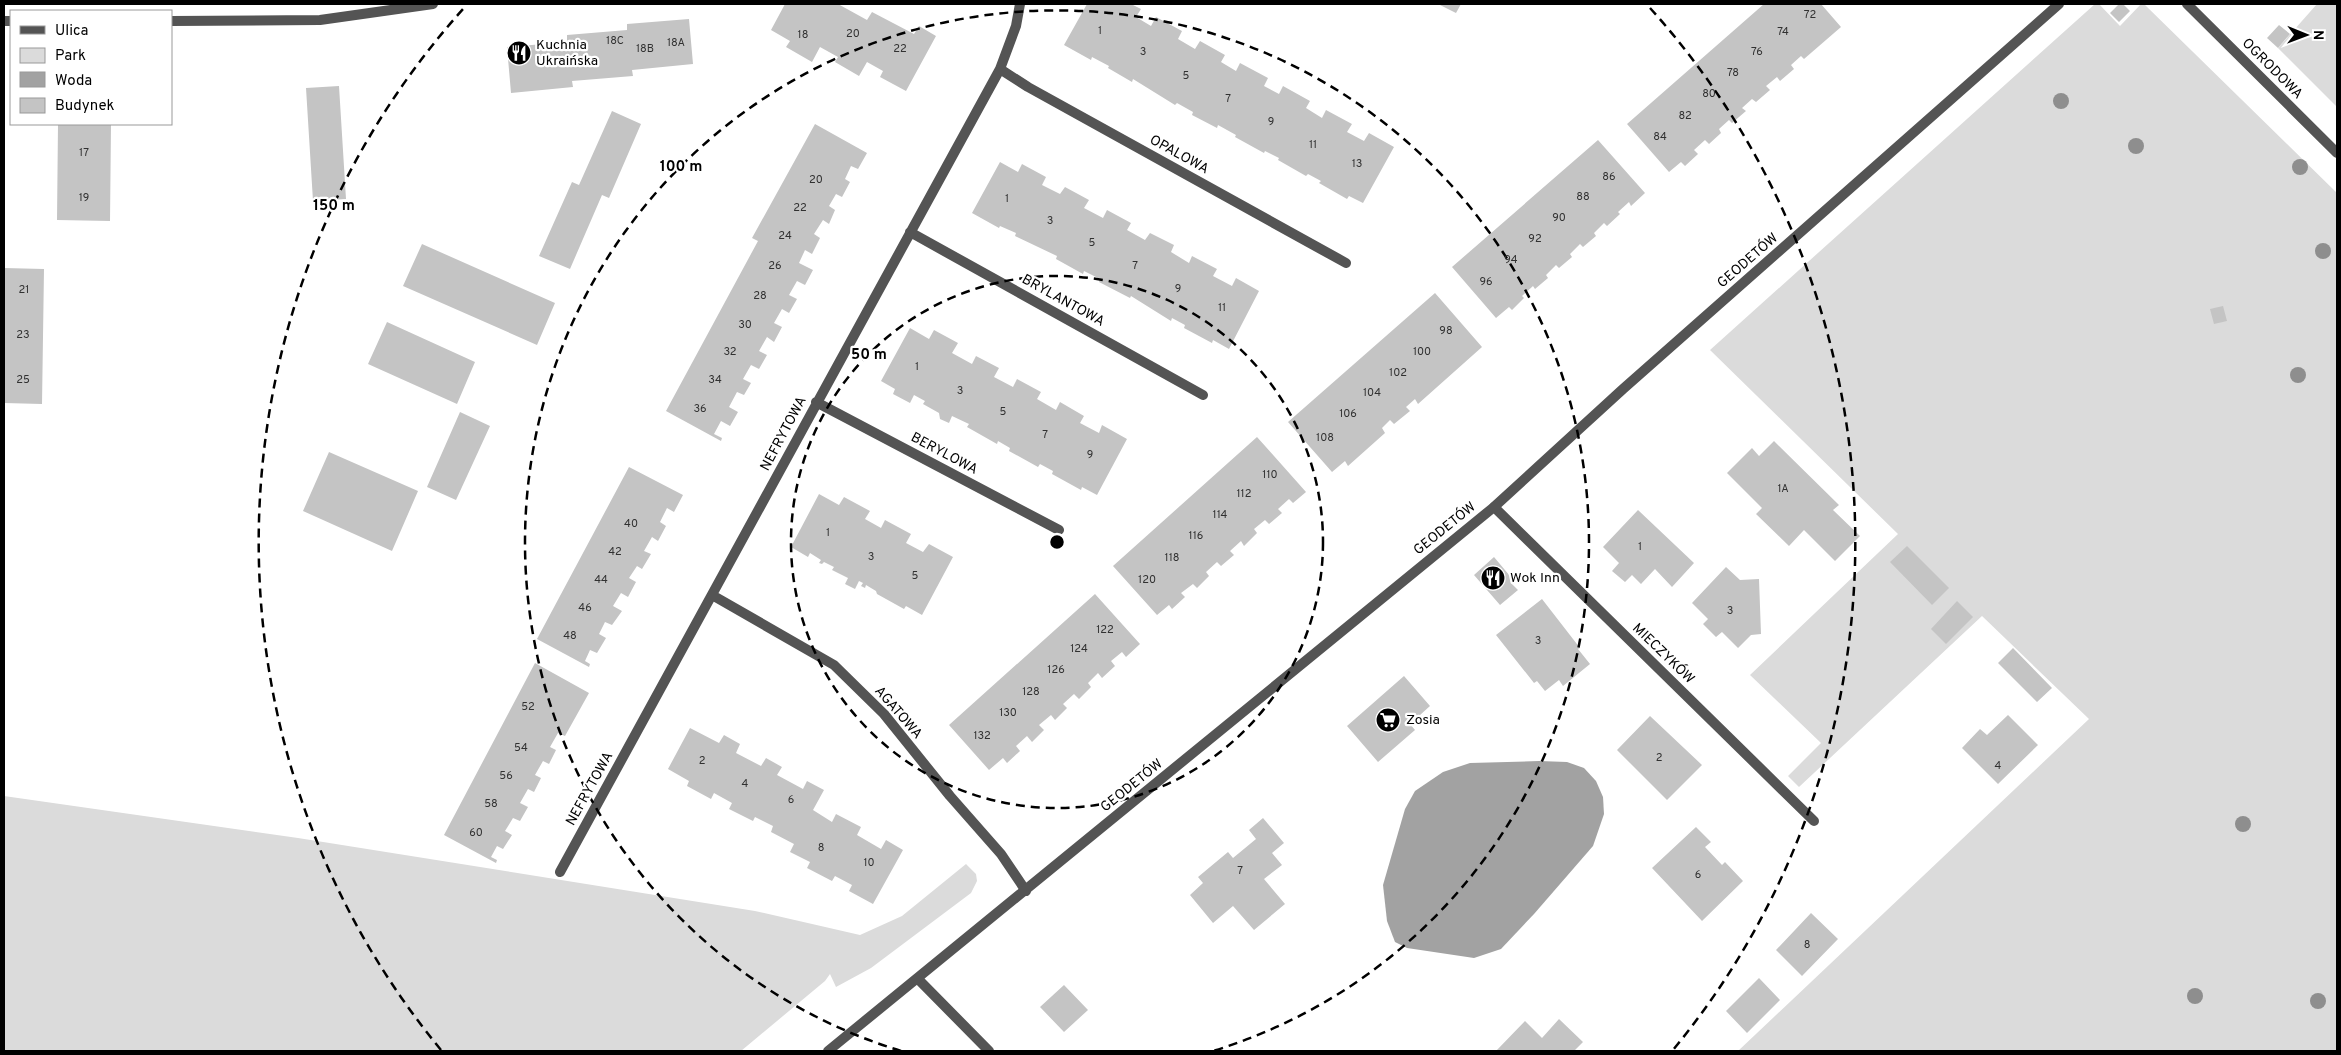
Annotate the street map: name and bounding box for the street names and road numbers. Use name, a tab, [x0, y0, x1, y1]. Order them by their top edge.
street label: OGRODOWA	[2238, 35, 2306, 103]
street label: OPALOWA	[1146, 132, 1212, 178]
street label: GEODETÓW	[1713, 229, 1782, 292]
street label: BRYLANTOWA	[1019, 271, 1107, 331]
street label: NEFRYTOWA	[757, 394, 811, 474]
street label: BERYLOWA	[908, 429, 980, 479]
street label: GEODETÓW	[1410, 498, 1480, 559]
street label: MIECZYKÓW	[1628, 619, 1699, 688]
street label: AGATOWA	[871, 683, 925, 743]
street label: NEFRYTOWA	[563, 749, 617, 829]
street label: GEODETÓW	[1097, 755, 1167, 816]

